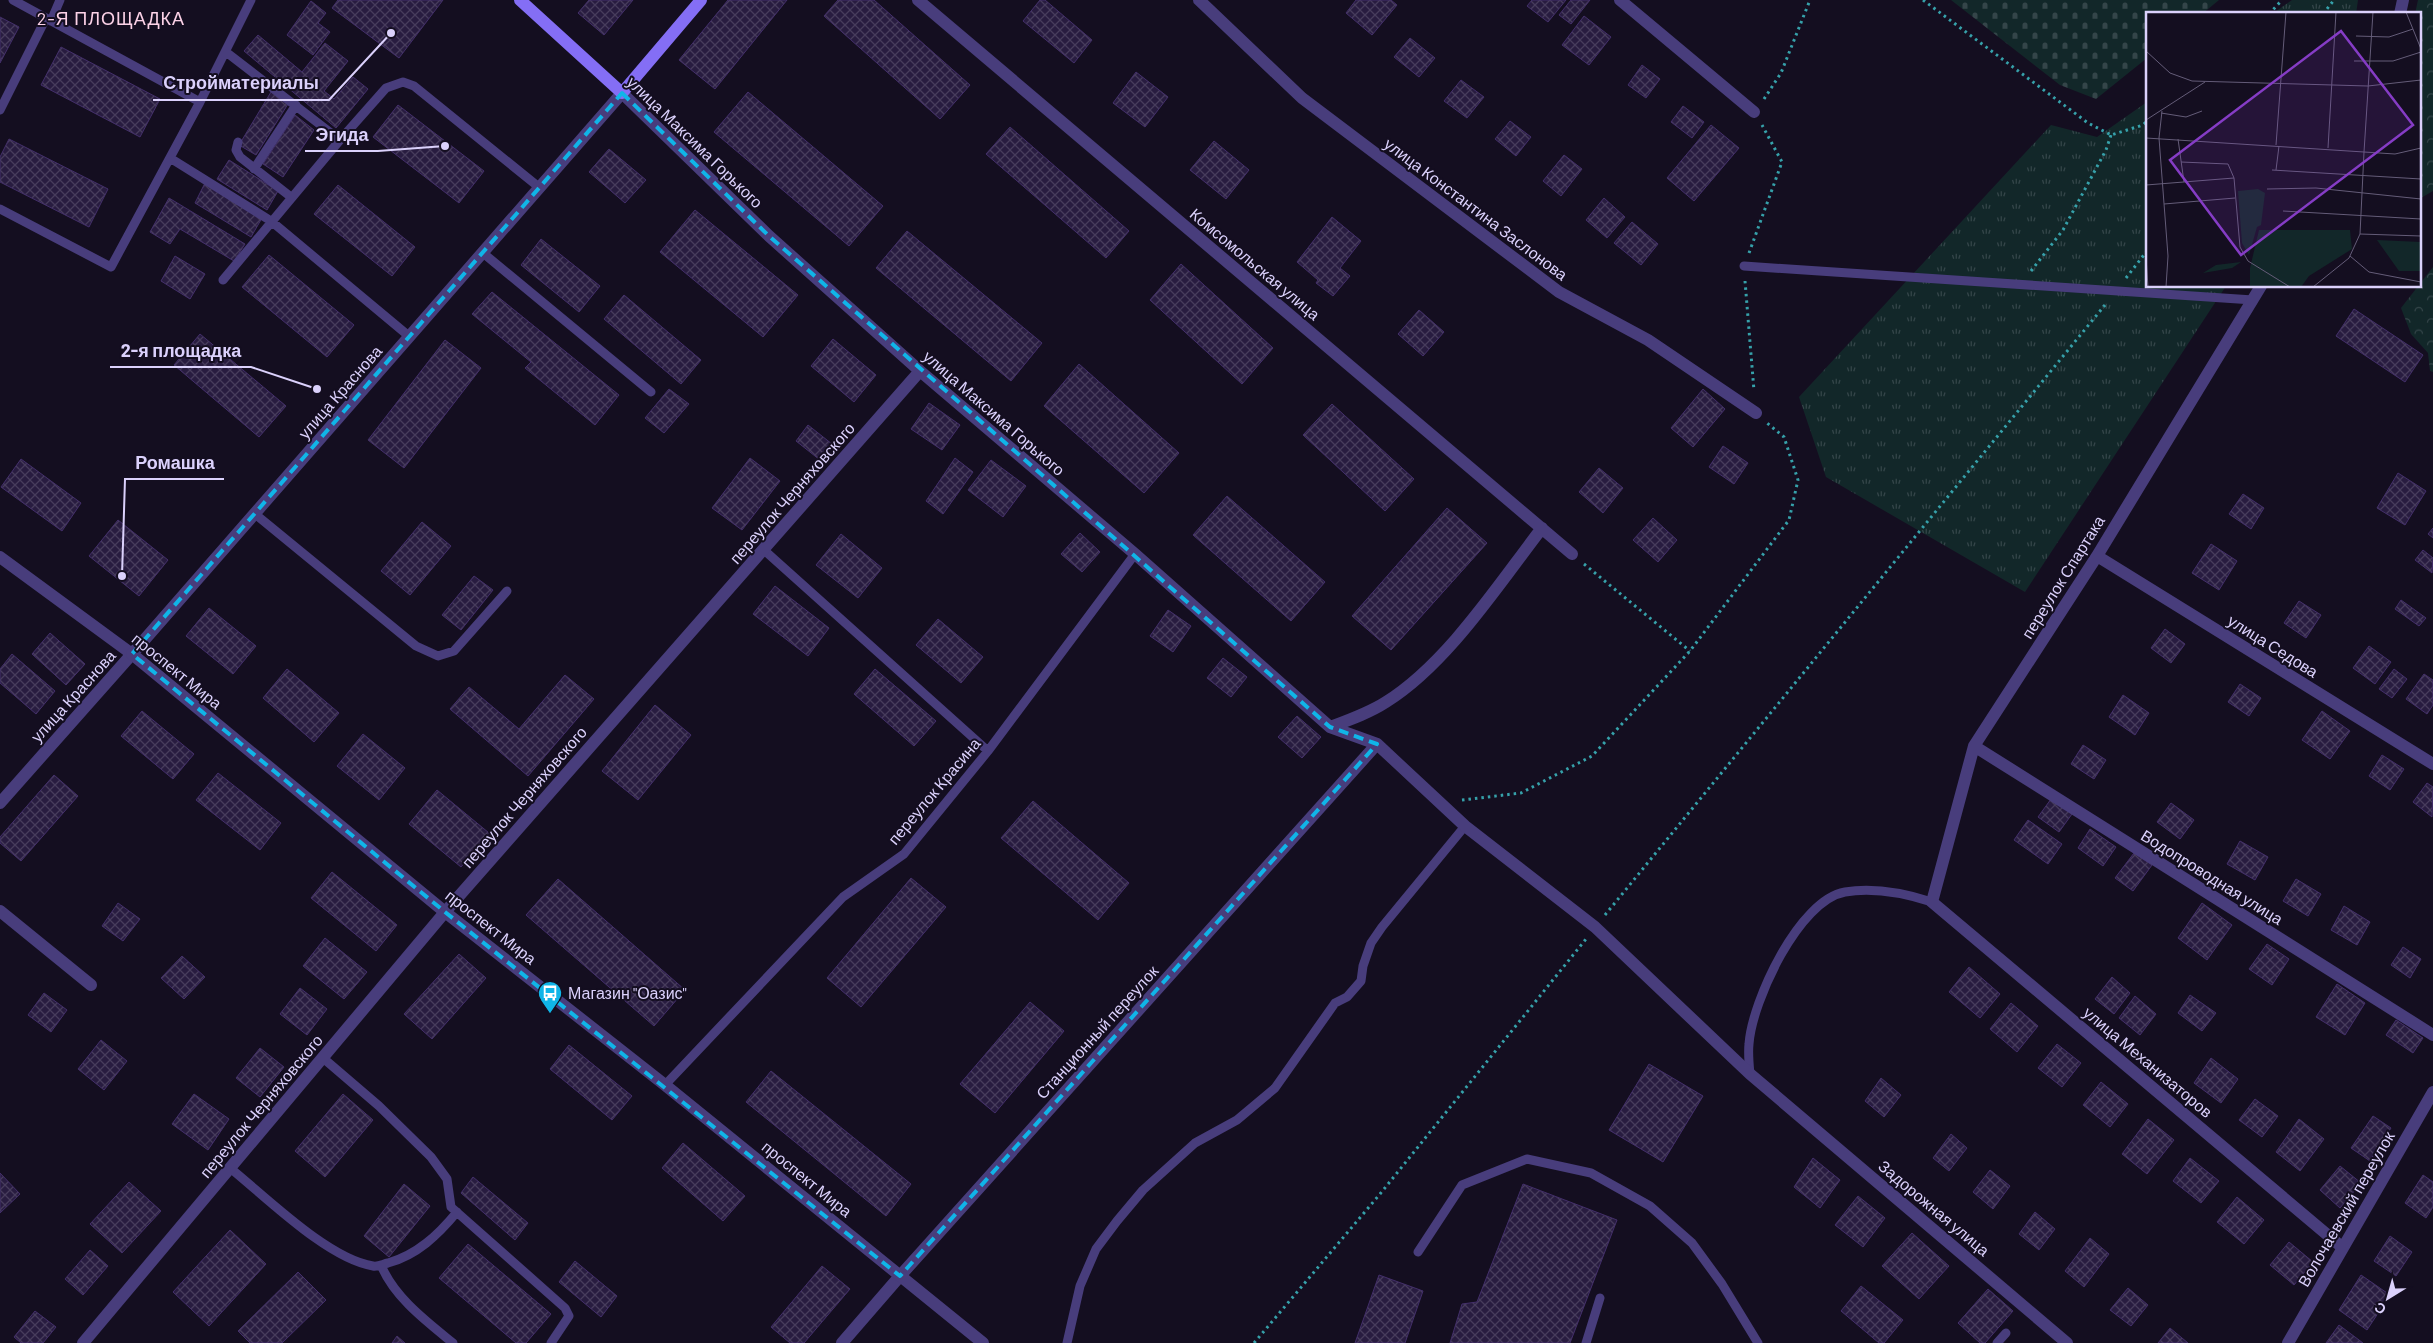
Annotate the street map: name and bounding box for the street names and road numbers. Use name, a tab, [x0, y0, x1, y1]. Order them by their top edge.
street label: улица Максима Горького	[624, 72, 767, 211]
street label: улица Константина Заслонова	[1381, 134, 1572, 284]
street label: Комсомольская улица	[1187, 204, 1324, 324]
street label: улица Краснова	[294, 341, 385, 442]
street label: улица Максима Горького	[920, 346, 1069, 479]
street label: переулок Черняховского	[725, 418, 858, 567]
street label: переулок Спартака	[2017, 512, 2108, 642]
street label: улица Седова	[2225, 610, 2322, 681]
street label: проспект Мира	[129, 629, 226, 713]
street label: улица Краснова	[26, 646, 119, 746]
street label: переулок Черняховского	[457, 722, 590, 871]
street label: переулок Красина	[884, 733, 984, 848]
street label: Водопроводная улица	[2138, 825, 2287, 928]
street label: проспект Мира	[442, 885, 540, 968]
street label: Станционный переулок	[1032, 960, 1162, 1102]
street label: улица Механизаторов	[2080, 1002, 2216, 1121]
street label: переулок Черняховского	[195, 1030, 326, 1181]
street label: Волочаевский переулок	[2293, 1127, 2398, 1290]
street label: проспект Мира	[759, 1137, 856, 1221]
street label: Задорожная улица	[1875, 1156, 1994, 1260]

